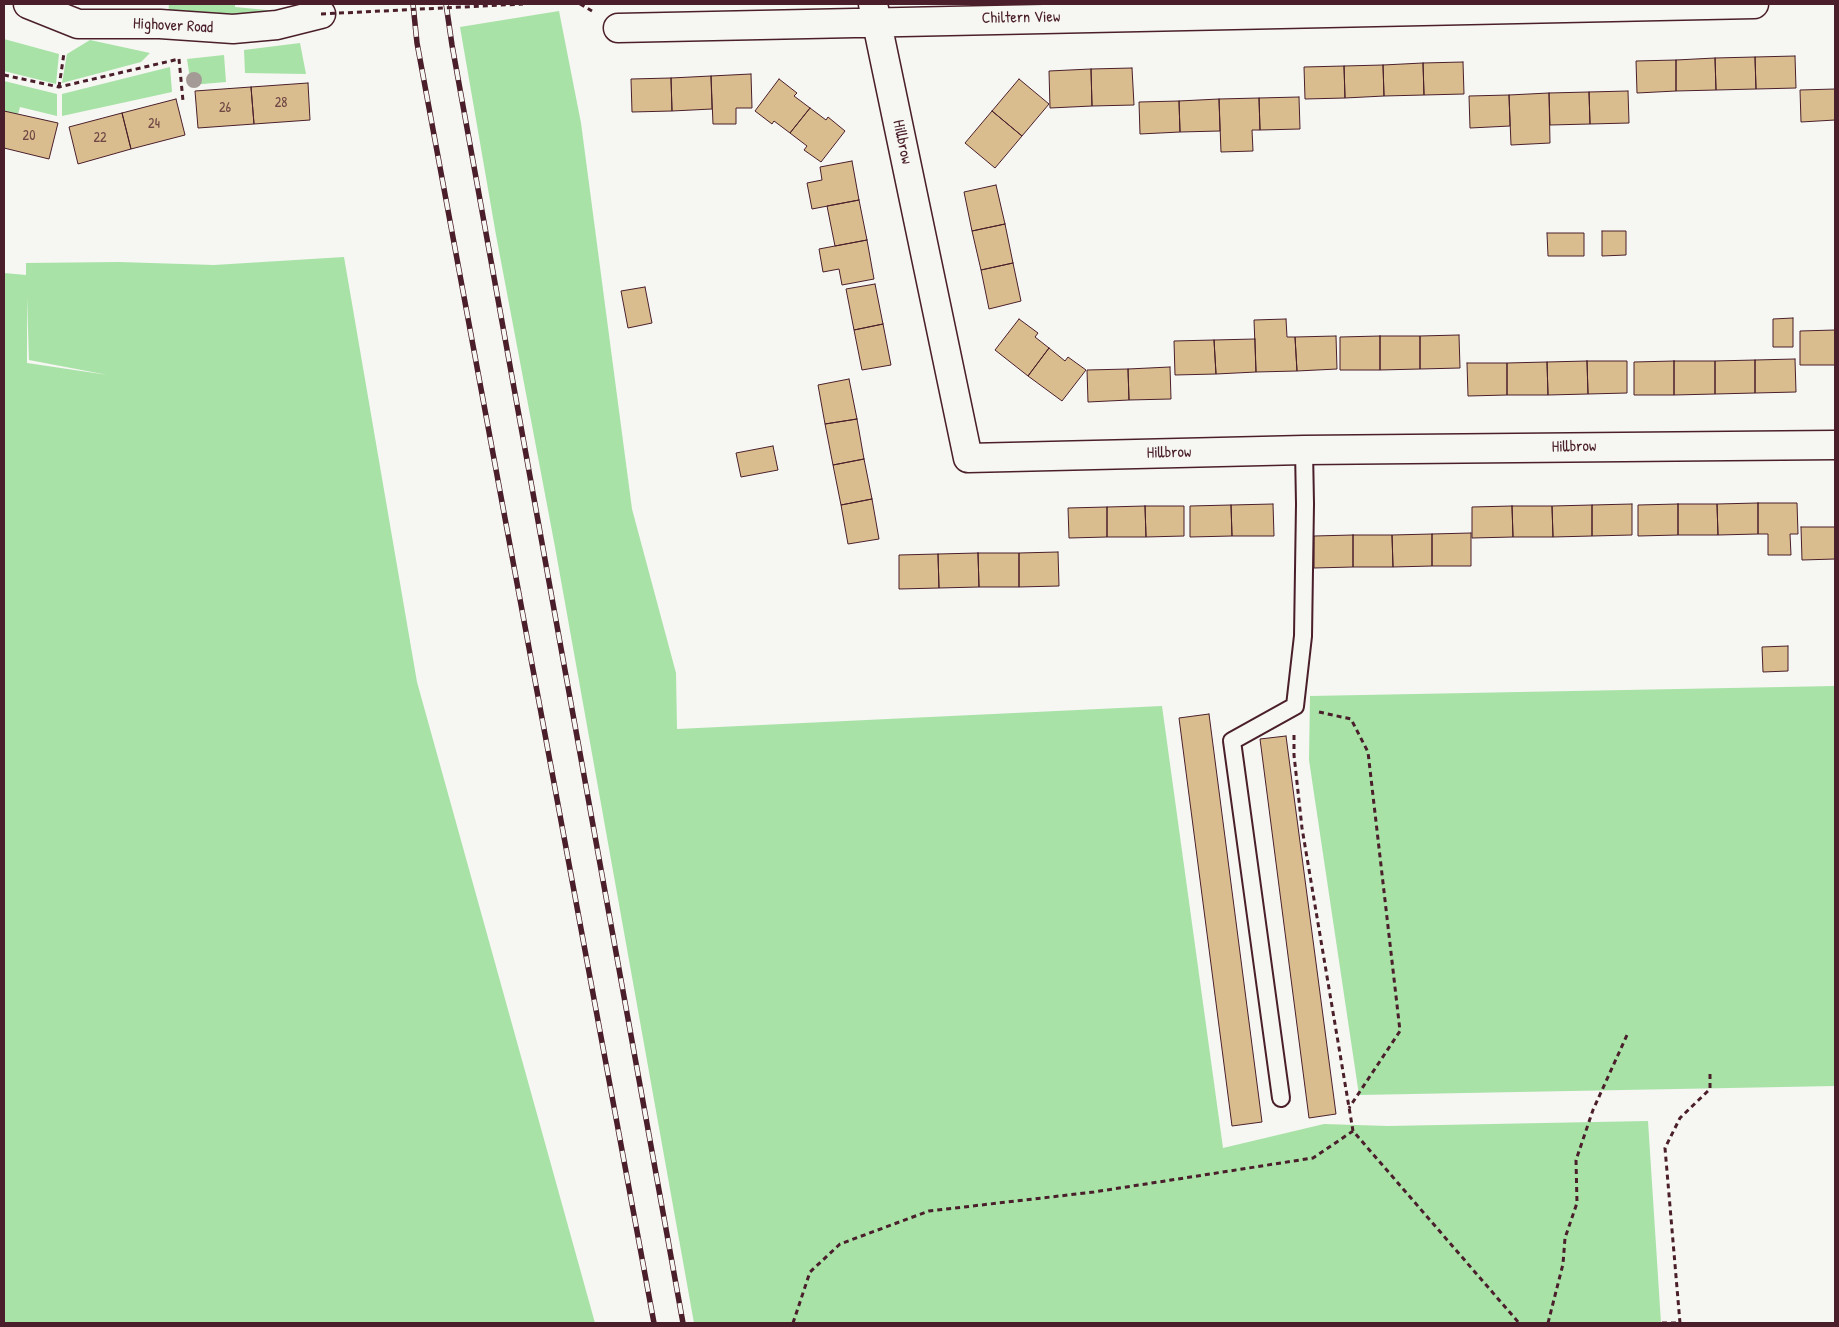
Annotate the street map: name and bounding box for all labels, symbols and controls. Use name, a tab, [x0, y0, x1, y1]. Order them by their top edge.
street label: Chiltern View	[982, 8, 1060, 28]
street label: Highover Road	[132, 14, 214, 38]
house number: 28	[275, 95, 287, 111]
house number: 26	[219, 100, 231, 116]
house number: 24	[148, 116, 160, 132]
street label: Hillbrow	[888, 118, 916, 166]
house number: 20	[23, 128, 35, 144]
house number: 22	[93, 130, 107, 146]
street label: Hillbrow	[1552, 437, 1596, 457]
street label: Hillbrow	[1147, 443, 1191, 463]

